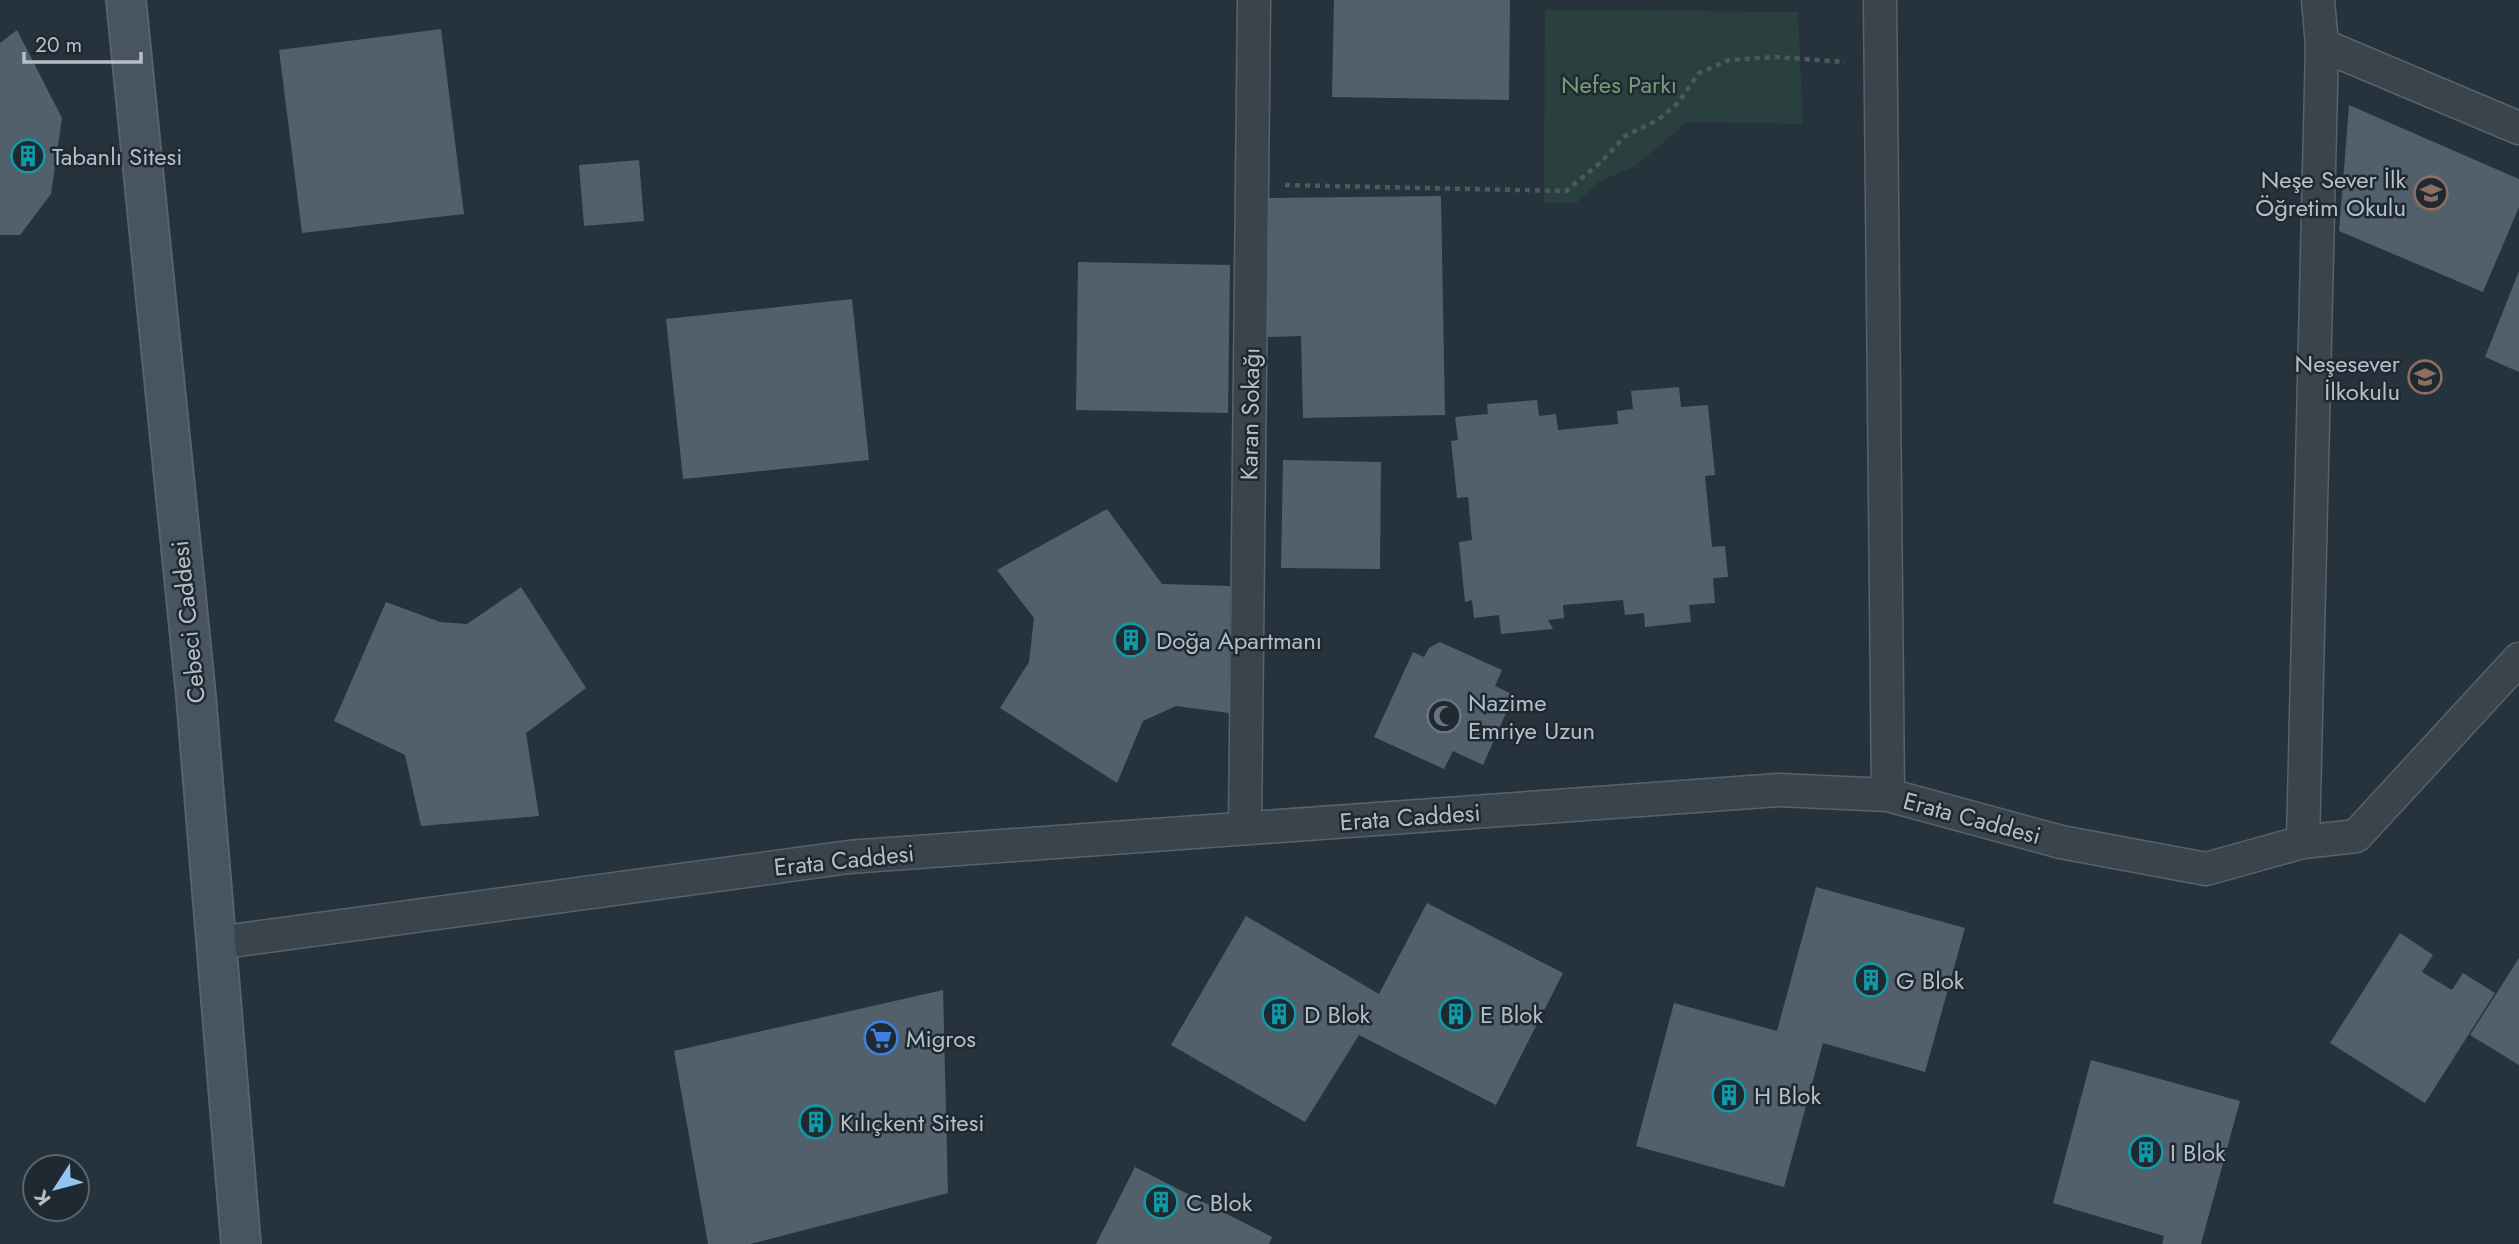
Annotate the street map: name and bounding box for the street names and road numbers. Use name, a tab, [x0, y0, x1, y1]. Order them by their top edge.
street label: Karan Sokağı	[1231, 347, 1269, 481]
street label: Cebeci Caddesi	[162, 539, 214, 705]
street label: Erata Caddesi	[1899, 783, 2045, 853]
street label: Erata Caddesi	[1338, 795, 1482, 839]
street label: Erata Caddesi	[772, 835, 916, 885]

